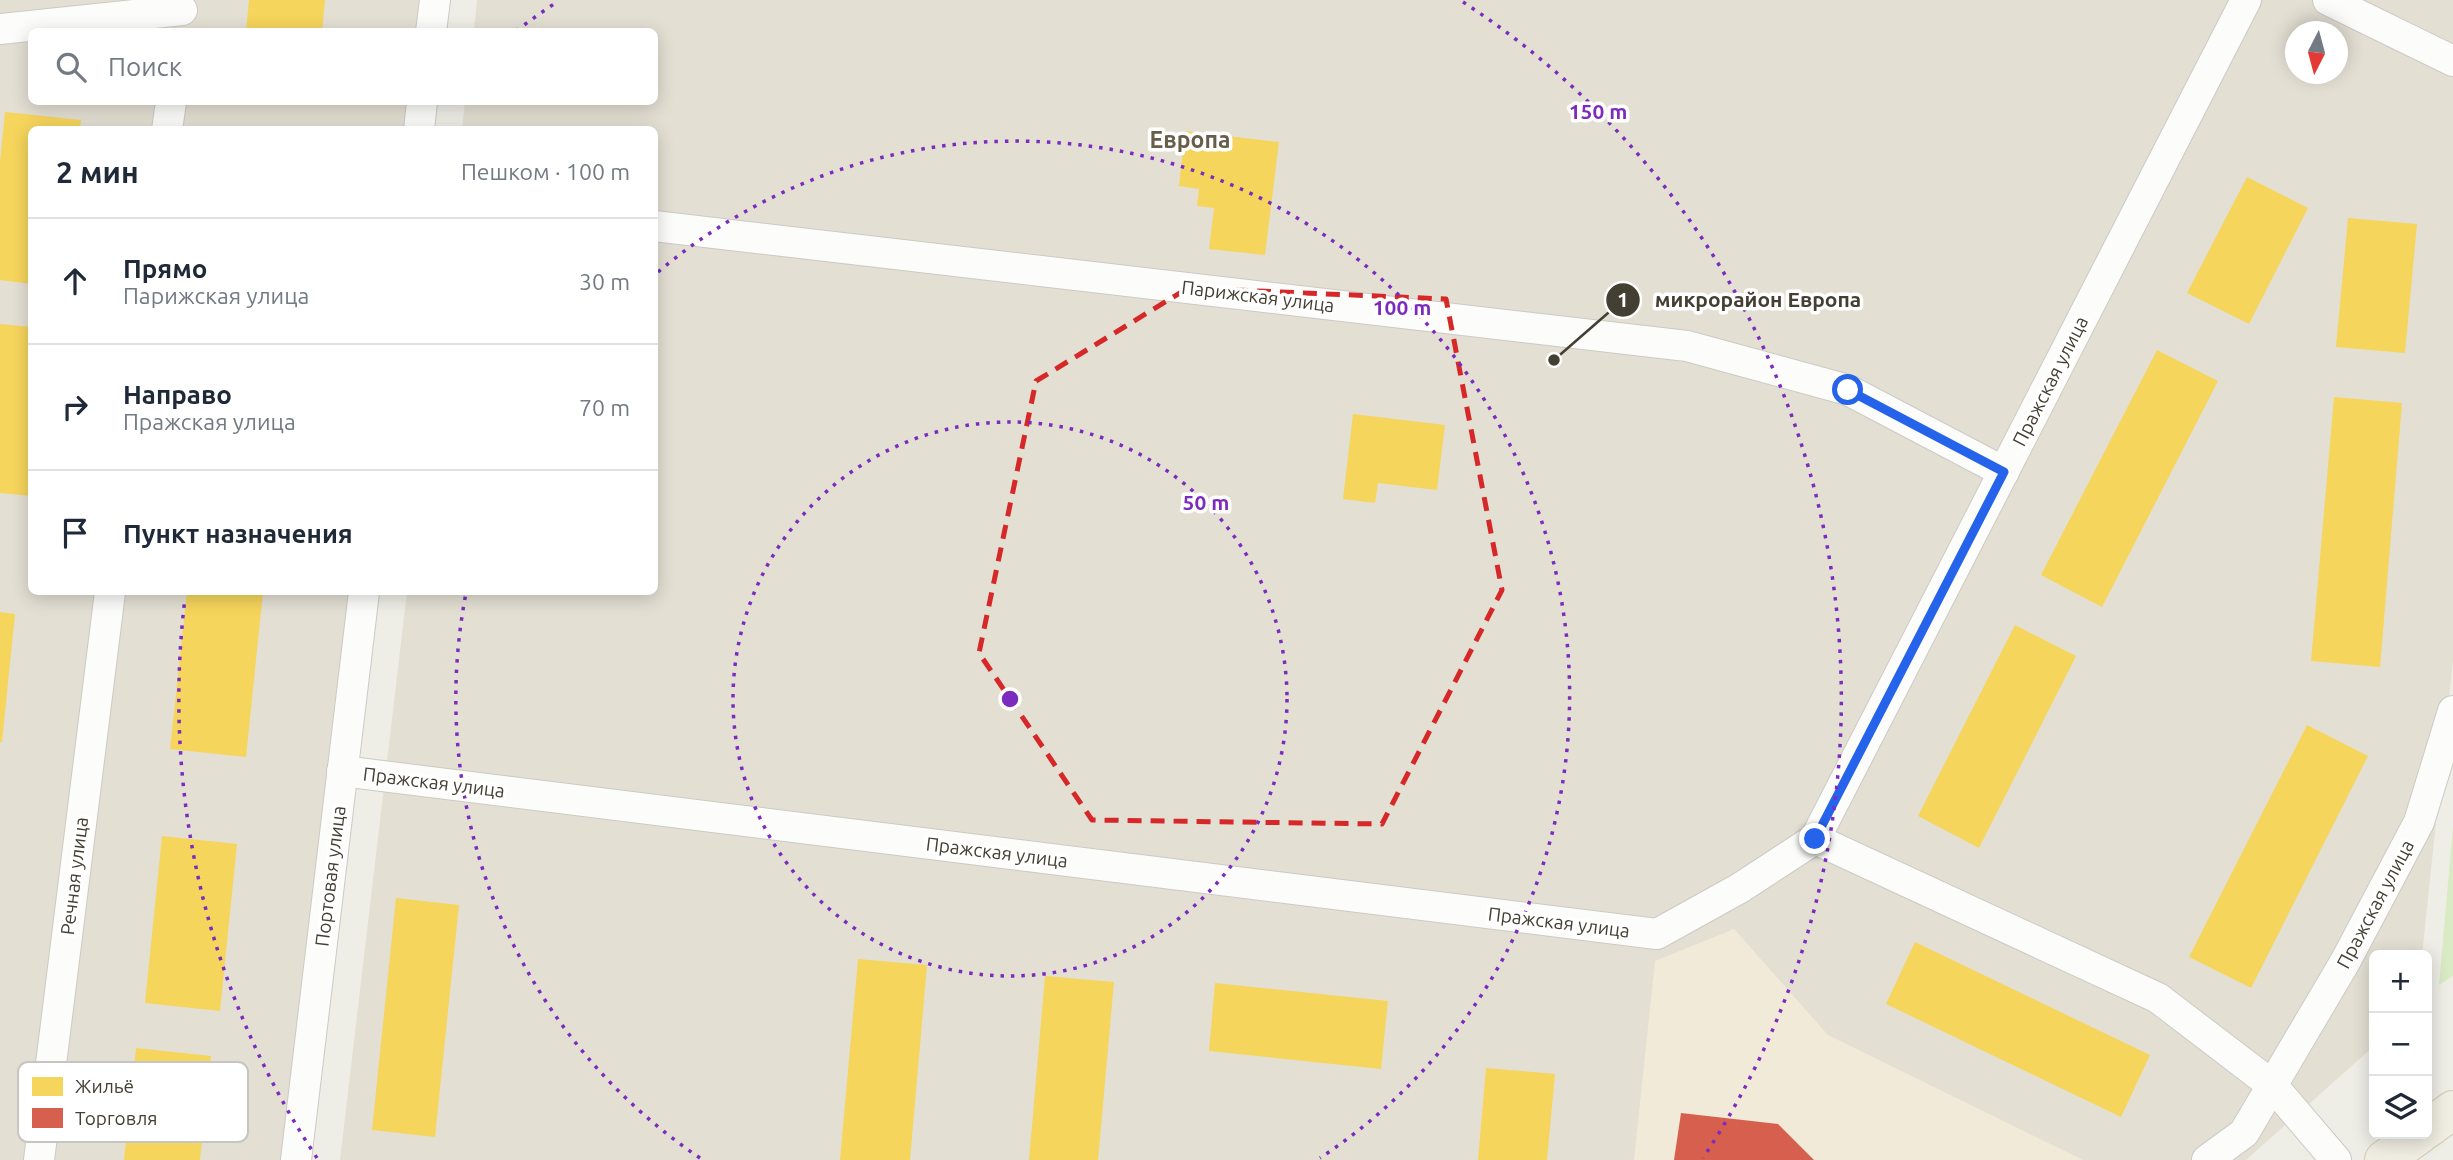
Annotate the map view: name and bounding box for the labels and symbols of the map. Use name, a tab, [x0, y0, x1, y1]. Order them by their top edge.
north arrow	[2285, 21, 2348, 84]
text: 150 m	[1569, 99, 1627, 123]
district label: Европа	[1150, 127, 1230, 152]
street label: Парижская улица	[1180, 276, 1336, 316]
callout: микрорайон Европа	[1605, 279, 1875, 321]
text: 1	[1617, 287, 1629, 311]
text: микрорайон Европа	[1655, 287, 1861, 311]
text: 100 m	[1373, 295, 1431, 319]
street label: Пражская улица	[2008, 312, 2092, 450]
route start	[1832, 374, 1863, 405]
text: 50 m	[1183, 490, 1229, 514]
centre of rings	[998, 687, 1022, 711]
street label: Пражская улица	[362, 762, 506, 802]
street label: Портовая улица	[310, 804, 350, 948]
street label: Речная улица	[56, 816, 92, 936]
route end	[1799, 823, 1830, 854]
street label: Пражская улица	[925, 832, 1069, 872]
street label: Пражская улица	[2332, 836, 2418, 972]
street label: Пражская улица	[1487, 902, 1631, 942]
legend	[18, 1062, 248, 1142]
text: Жильё	[75, 1075, 134, 1097]
text: Торговля	[75, 1107, 157, 1129]

